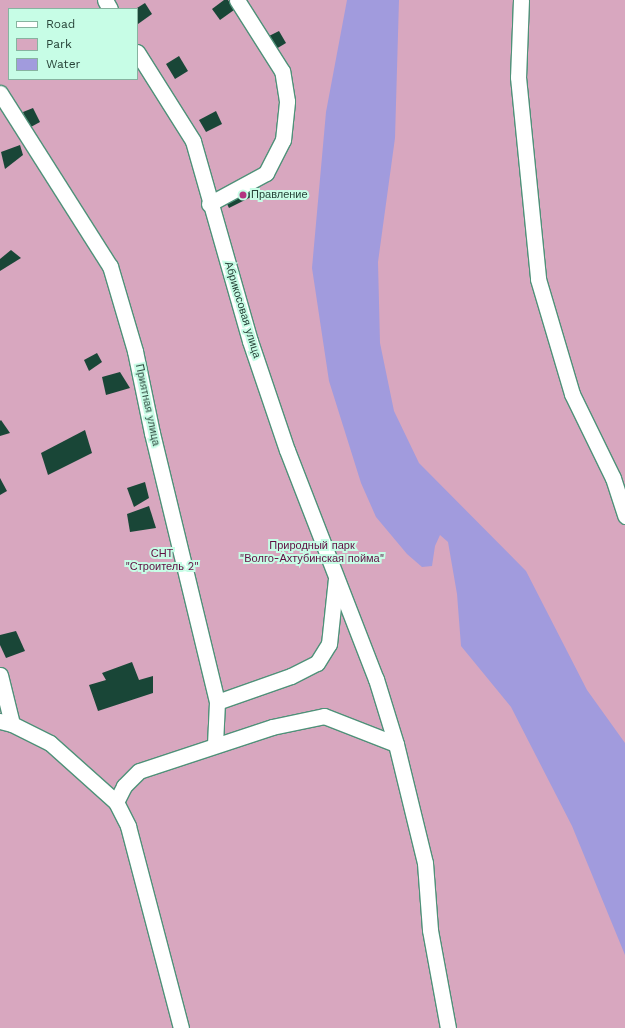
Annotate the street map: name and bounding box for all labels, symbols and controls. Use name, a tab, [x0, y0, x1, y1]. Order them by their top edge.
legend	[8, 8, 138, 80]
text: Road	[46, 17, 75, 31]
text: Park	[46, 37, 72, 51]
text: Water	[46, 57, 80, 71]
place label: Правление	[251, 188, 308, 202]
marker: Правление	[238, 190, 248, 200]
street label: Абрикосовая улица	[221, 260, 263, 360]
street label: Приятная улица	[132, 363, 162, 447]
park label: Природный парк "Волго-Ахтубинская пойма"	[240, 540, 384, 566]
park label: СНТ "Строитель 2"	[125, 548, 199, 574]

